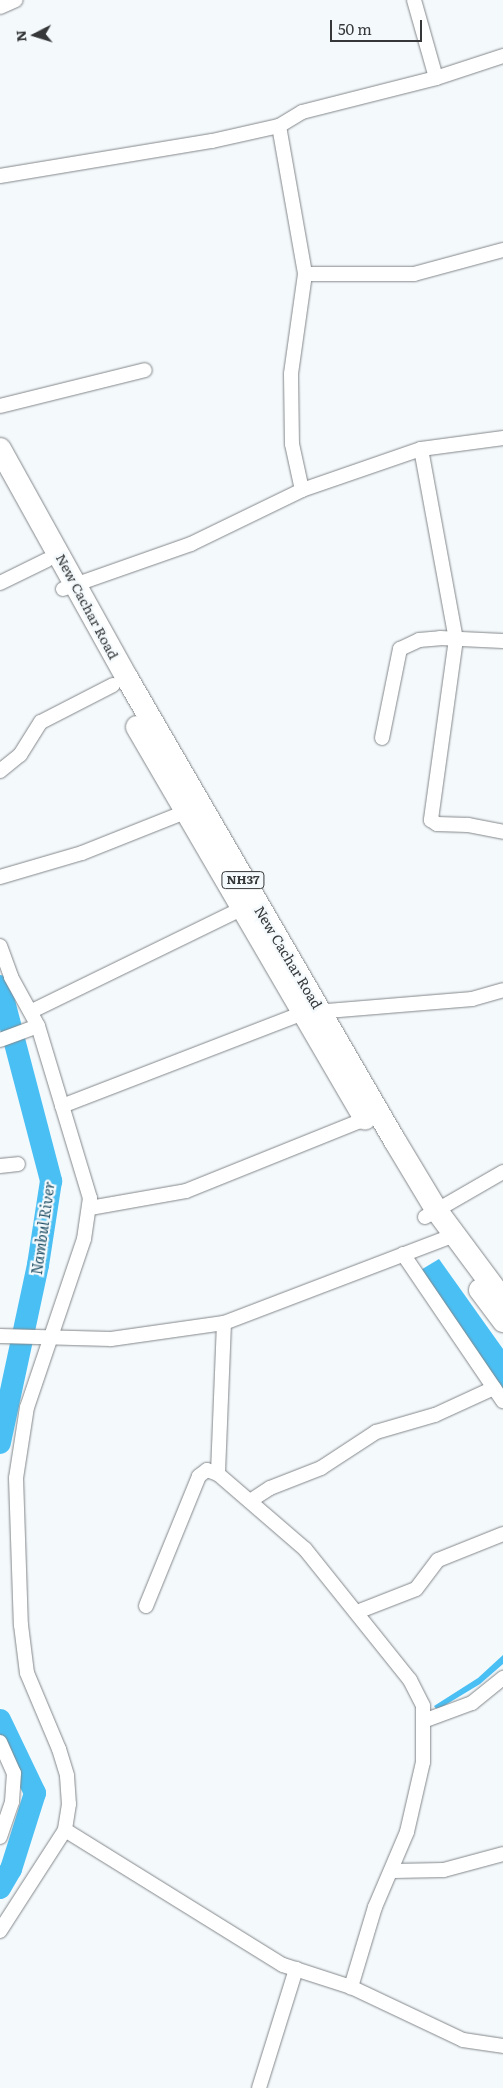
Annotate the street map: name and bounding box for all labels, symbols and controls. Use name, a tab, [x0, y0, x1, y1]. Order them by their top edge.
north arrow	[10, 10, 60, 60]
scale bar	[333, 10, 426, 42]
text: 50 m	[338, 17, 372, 40]
text: N	[10, 30, 31, 43]
street label: New Cachar Road	[53, 550, 123, 662]
road number: NH37	[220, 870, 266, 890]
street label: New Cachar Road	[252, 903, 326, 1011]
water label: Nambul River	[27, 1180, 57, 1276]

